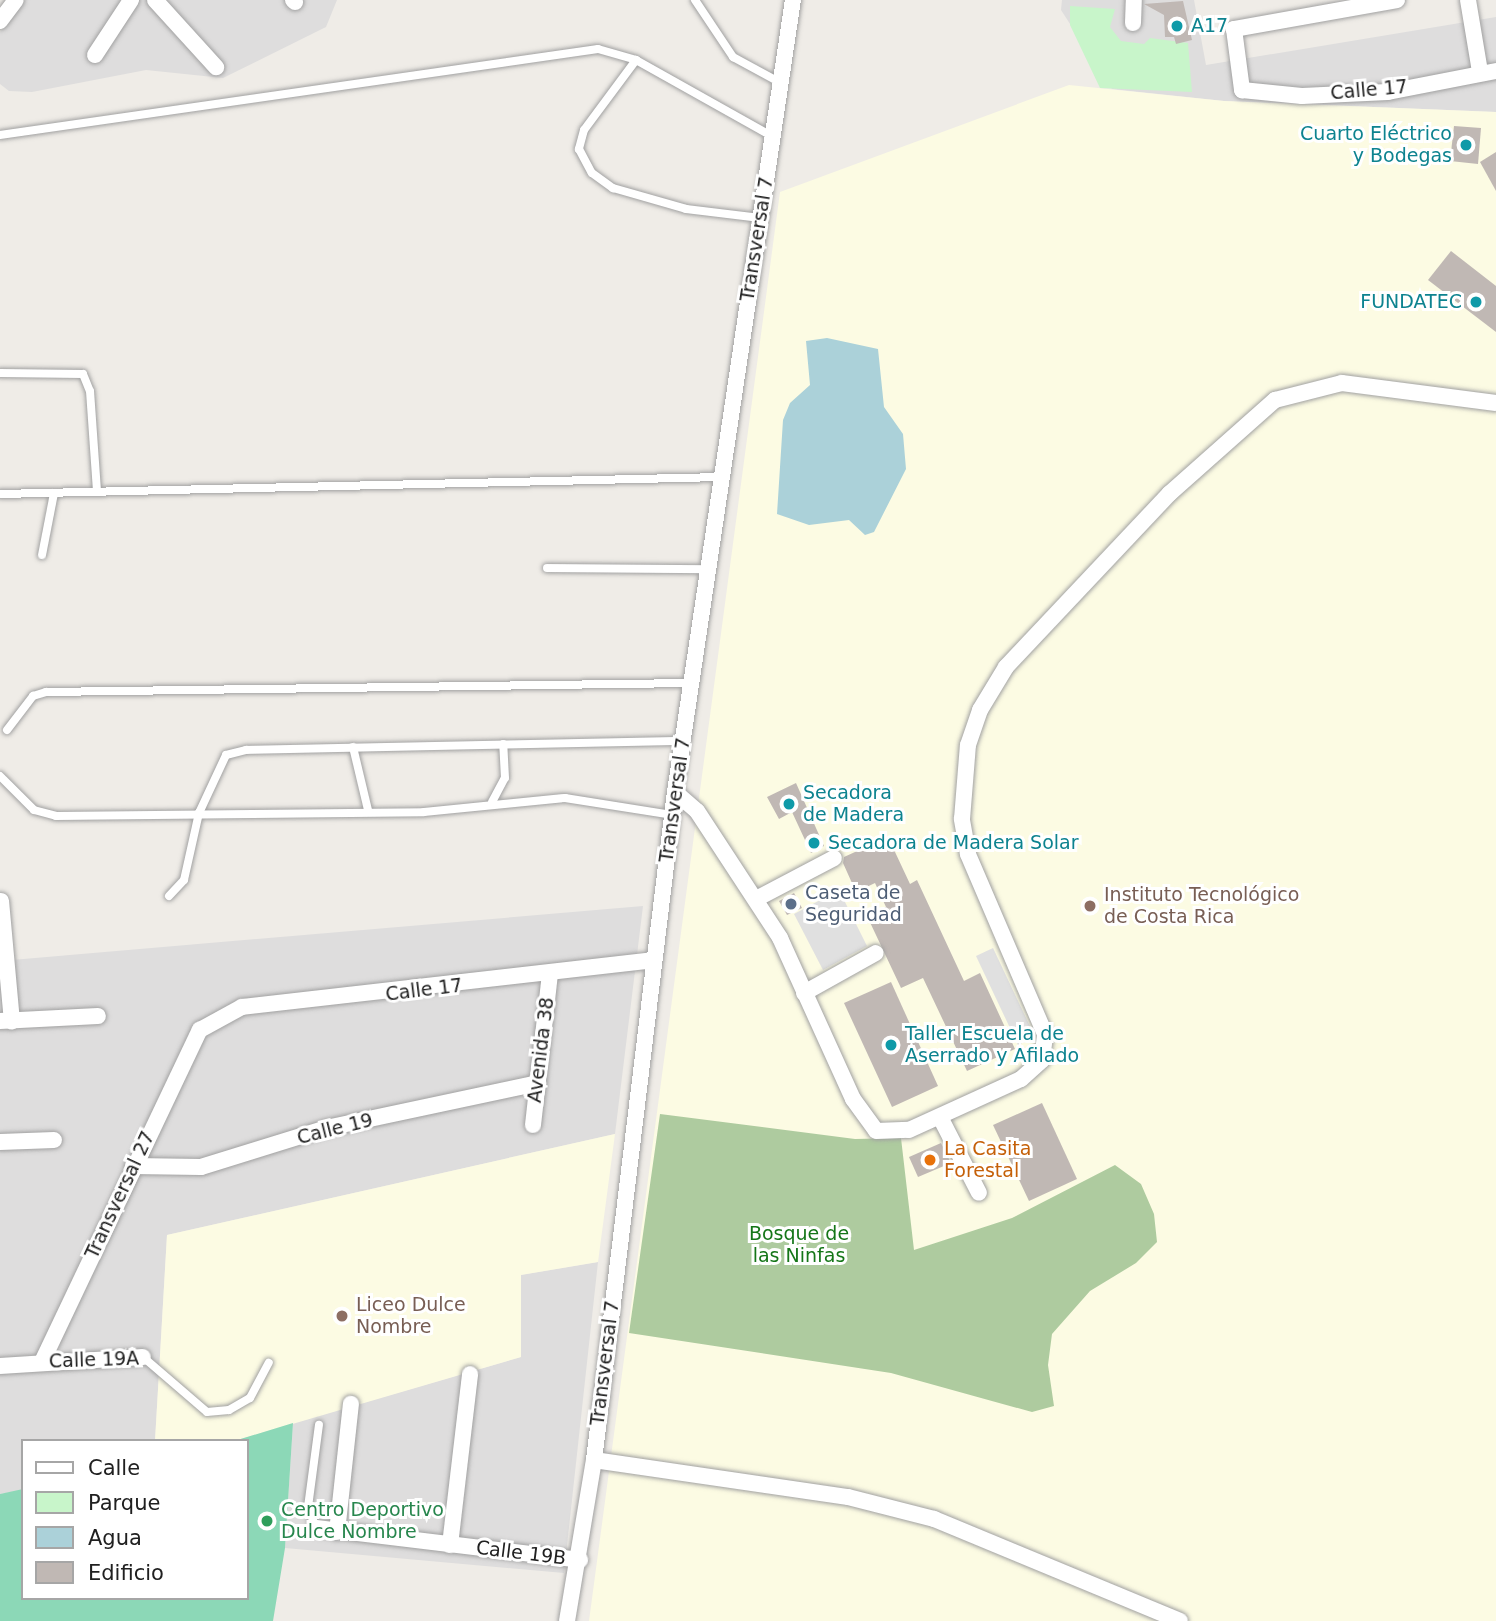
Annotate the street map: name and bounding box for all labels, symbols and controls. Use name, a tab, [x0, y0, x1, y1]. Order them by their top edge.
place label: A17	[1191, 15, 1228, 37]
marker: A17	[1169, 18, 1185, 34]
street label: Calle 17	[1329, 75, 1409, 105]
place label: Cuarto Eléctrico y Bodegas	[1300, 123, 1452, 167]
marker: Cuarto Eléctrico y Bodegas	[1458, 137, 1474, 153]
street label: Transversal 7	[736, 175, 778, 303]
place label: FUNDATEC	[1360, 291, 1462, 313]
marker: FUNDATEC	[1468, 294, 1484, 310]
street label: Transversal 7	[655, 736, 695, 864]
place label: Secadora de Madera	[803, 782, 904, 826]
marker: Secadora de Madera	[781, 796, 797, 812]
place label: Secadora de Madera Solar	[828, 832, 1079, 854]
marker: Secadora de Madera Solar	[806, 835, 822, 851]
place label: Caseta de Seguridad	[805, 882, 902, 926]
place label: Instituto Tecnológico de Costa Rica	[1104, 884, 1299, 928]
marker: Caseta de Seguridad	[783, 896, 799, 912]
marker: Instituto Tecnológico de Costa Rica	[1082, 898, 1098, 914]
street label: Calle 17	[384, 974, 464, 1006]
street label: Avenida 38	[523, 996, 559, 1104]
place label: Taller Escuela de Aserrado y Afilado	[905, 1023, 1079, 1067]
marker: Taller Escuela de Aserrado y Afilado	[883, 1037, 899, 1053]
street label: Calle 19	[295, 1109, 375, 1149]
street label: Transversal 27	[81, 1128, 159, 1262]
place label: La Casita Forestal	[944, 1138, 1031, 1182]
marker: La Casita Forestal	[922, 1152, 938, 1168]
park label: Bosque de las Ninfas	[749, 1223, 849, 1267]
place label: Liceo Dulce Nombre	[356, 1294, 466, 1338]
street label: Transversal 7	[586, 1299, 624, 1427]
marker: Liceo Dulce Nombre	[334, 1308, 350, 1324]
street label: Calle 19A	[48, 1347, 140, 1373]
legend	[21, 1439, 248, 1600]
text: Calle	[88, 1456, 140, 1480]
text: Parque	[88, 1491, 160, 1515]
place label: Centro Deportivo Dulce Nombre	[281, 1499, 444, 1543]
marker: Centro Deportivo Dulce Nombre	[259, 1513, 275, 1529]
text: Agua	[88, 1526, 142, 1550]
street label: Calle 19B	[475, 1536, 567, 1570]
text: Edificio	[88, 1561, 164, 1585]

